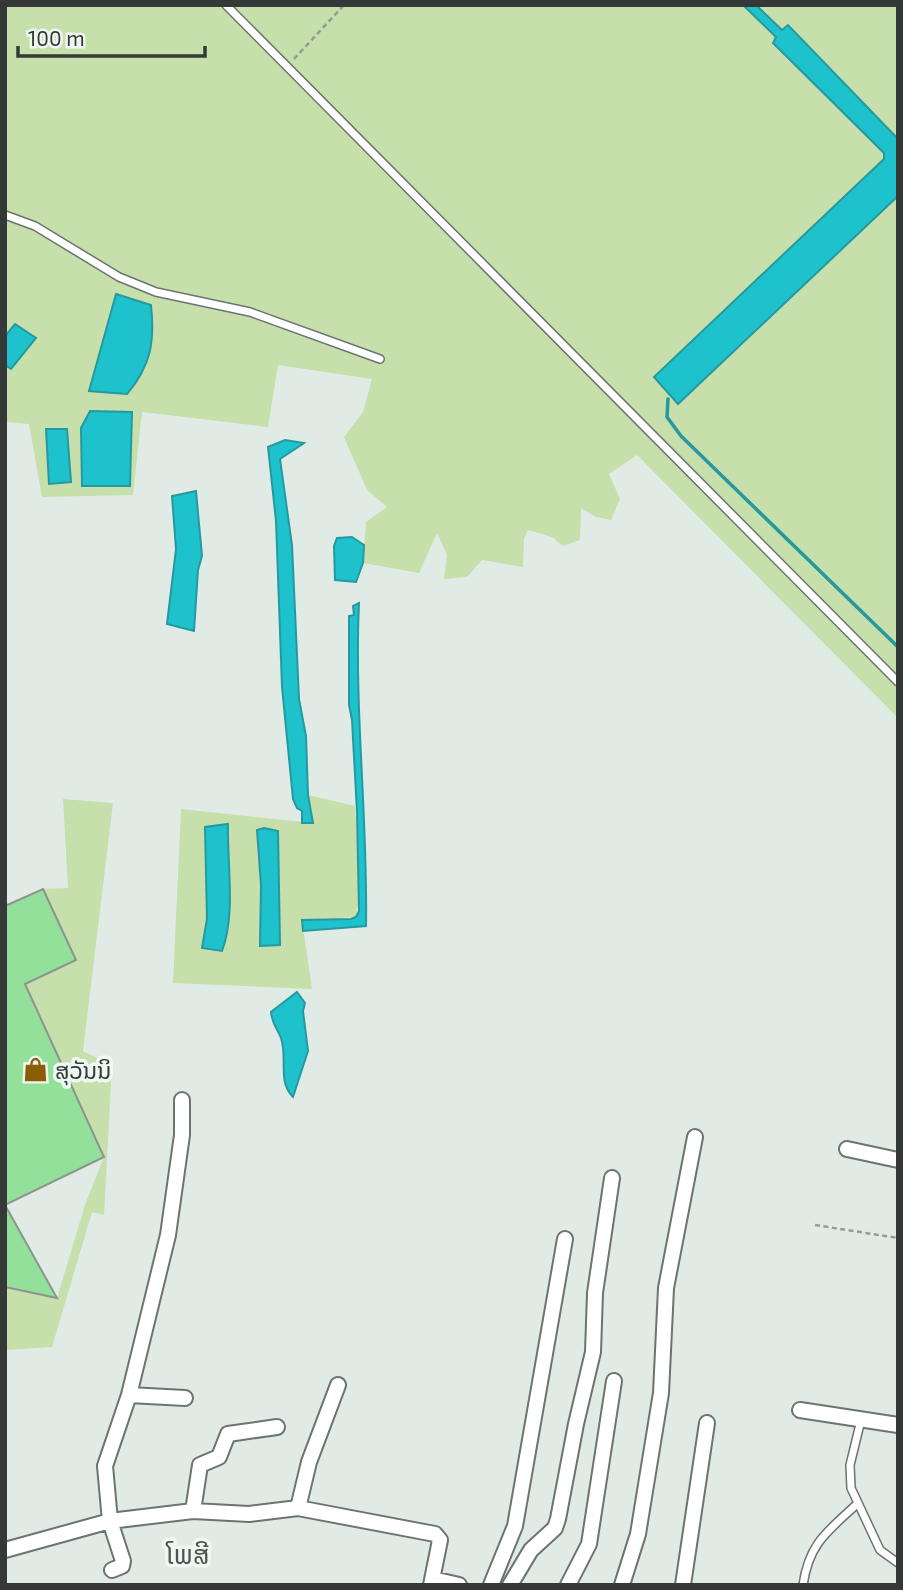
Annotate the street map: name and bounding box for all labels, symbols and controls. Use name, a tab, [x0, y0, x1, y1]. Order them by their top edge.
scale bar	[18, 14, 205, 58]
text: 100 m	[28, 25, 85, 50]
shop icon: ສຸວັນນິ	[21, 1056, 49, 1084]
place label: ສຸວັນນິ	[55, 1056, 111, 1086]
district label: ໂພສີ	[166, 1538, 209, 1569]

